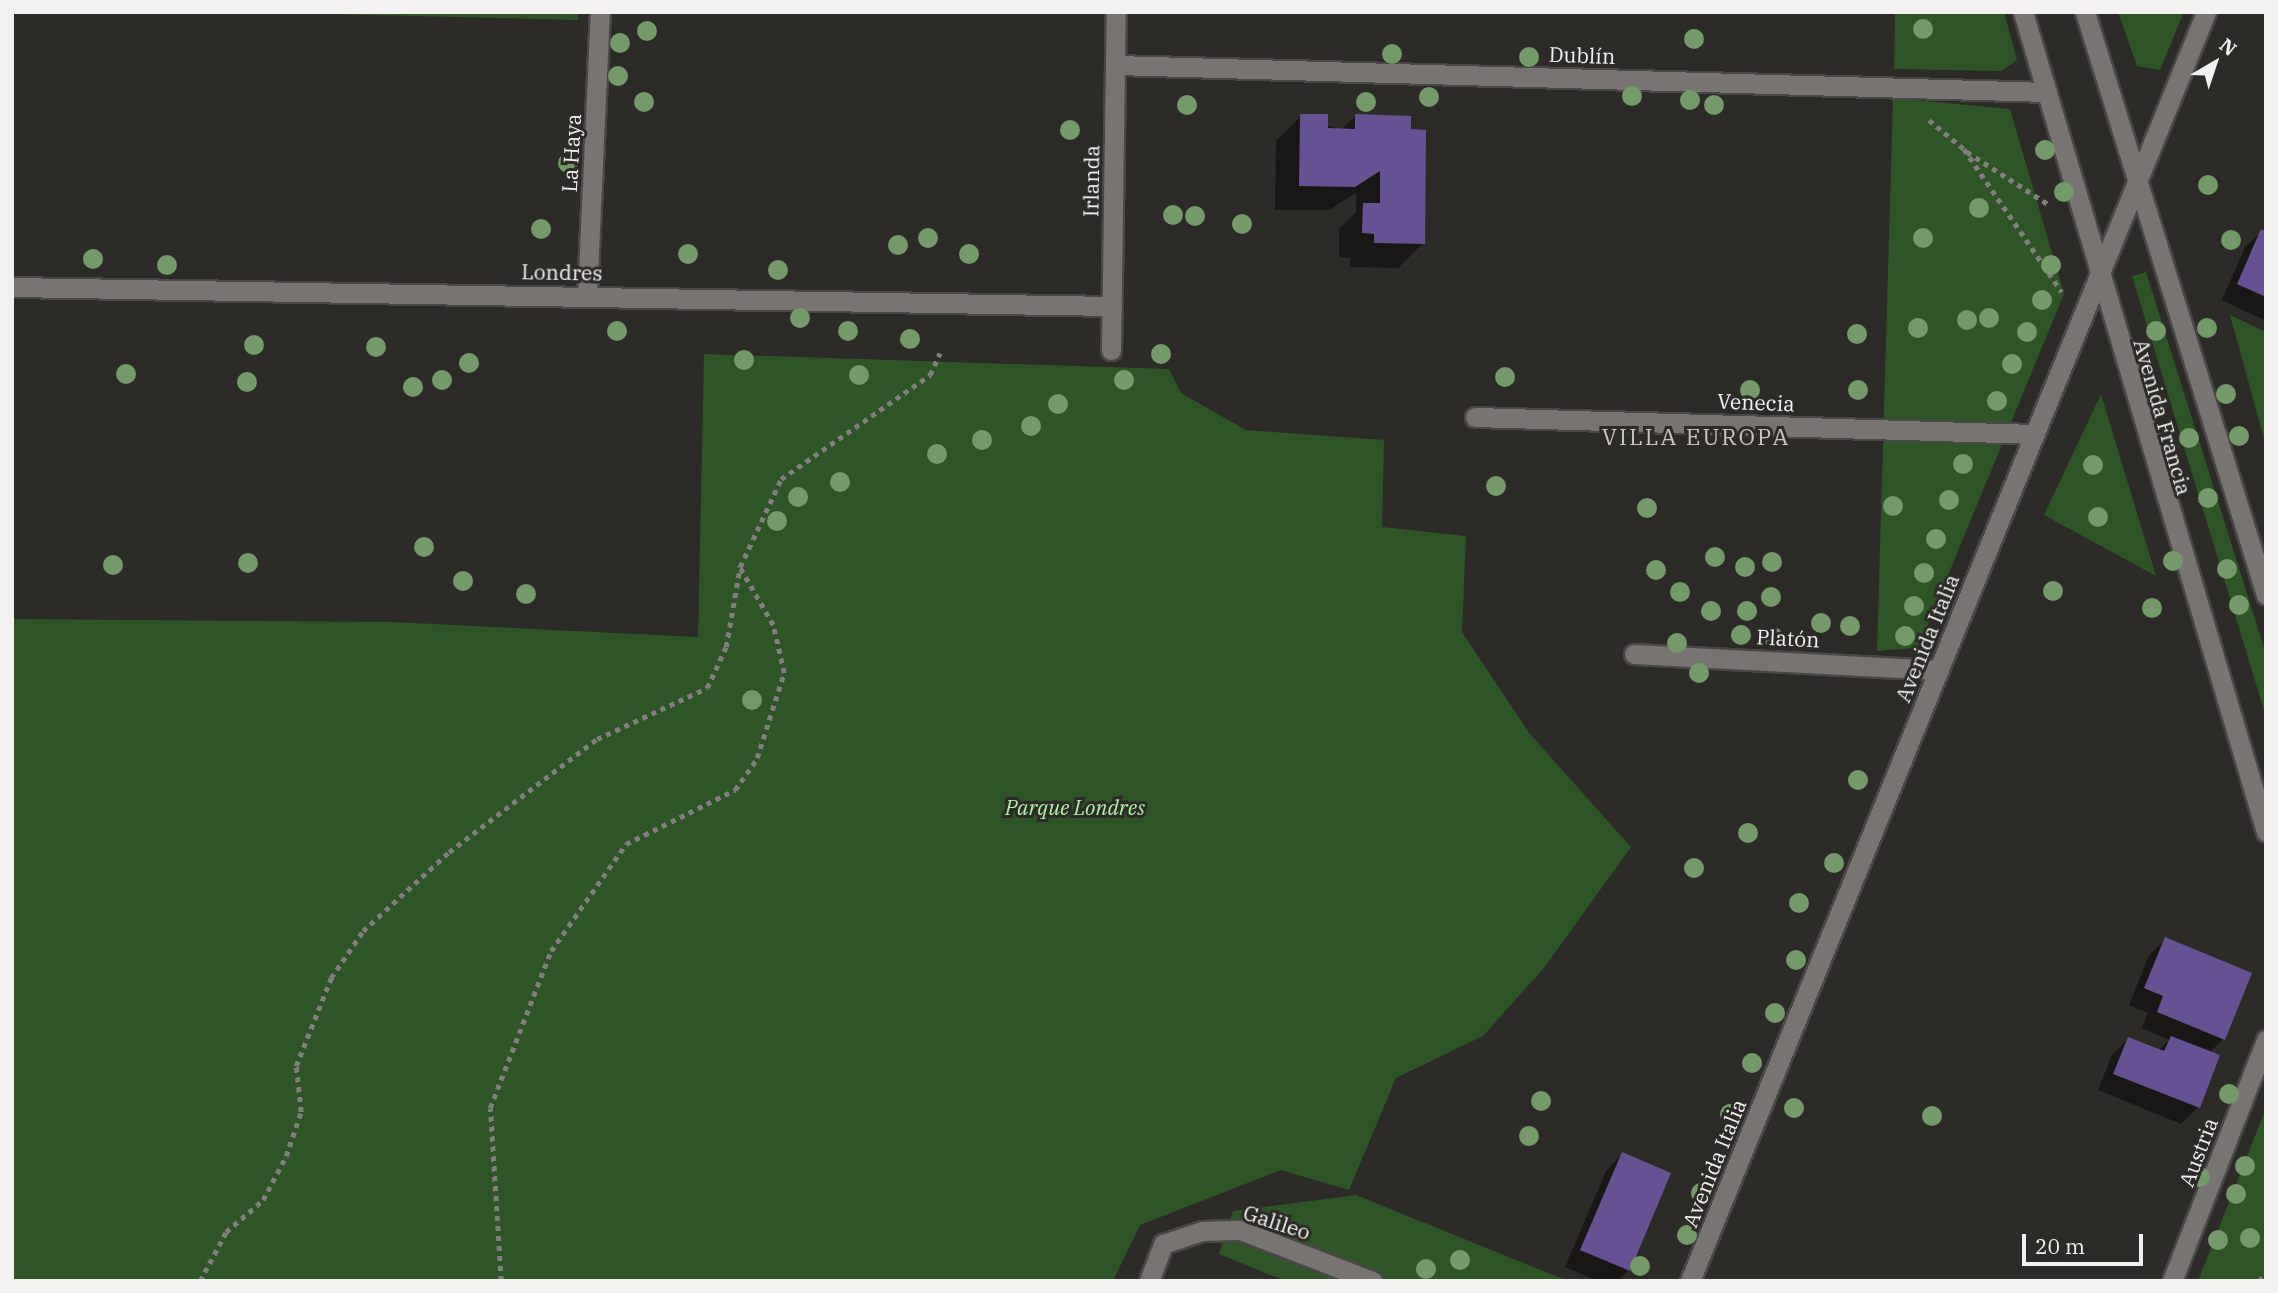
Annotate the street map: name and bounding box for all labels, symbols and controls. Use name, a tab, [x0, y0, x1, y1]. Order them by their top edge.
north arrow	[2180, 28, 2250, 98]
text: N	[2215, 33, 2242, 61]
street label: Dublín	[1548, 41, 1616, 69]
street label: La Haya	[556, 113, 586, 193]
street label: Irlanda	[1078, 145, 1104, 217]
street label: Londres	[521, 259, 603, 285]
street label: Avenida Francia	[2129, 336, 2197, 498]
street label: Venecia	[1717, 388, 1795, 416]
district label: VILLA EUROPA	[1603, 422, 1789, 450]
street label: Avenida Italia	[1890, 570, 1964, 706]
street label: Platón	[1756, 624, 1820, 652]
park label: Parque Londres	[1005, 794, 1145, 820]
street label: Avenida Italia	[1677, 1095, 1751, 1231]
street label: Austria	[2173, 1114, 2223, 1190]
street label: Galileo	[1240, 1199, 1314, 1245]
scale bar	[2026, 1220, 2147, 1264]
text: 20 m	[2035, 1232, 2085, 1260]

